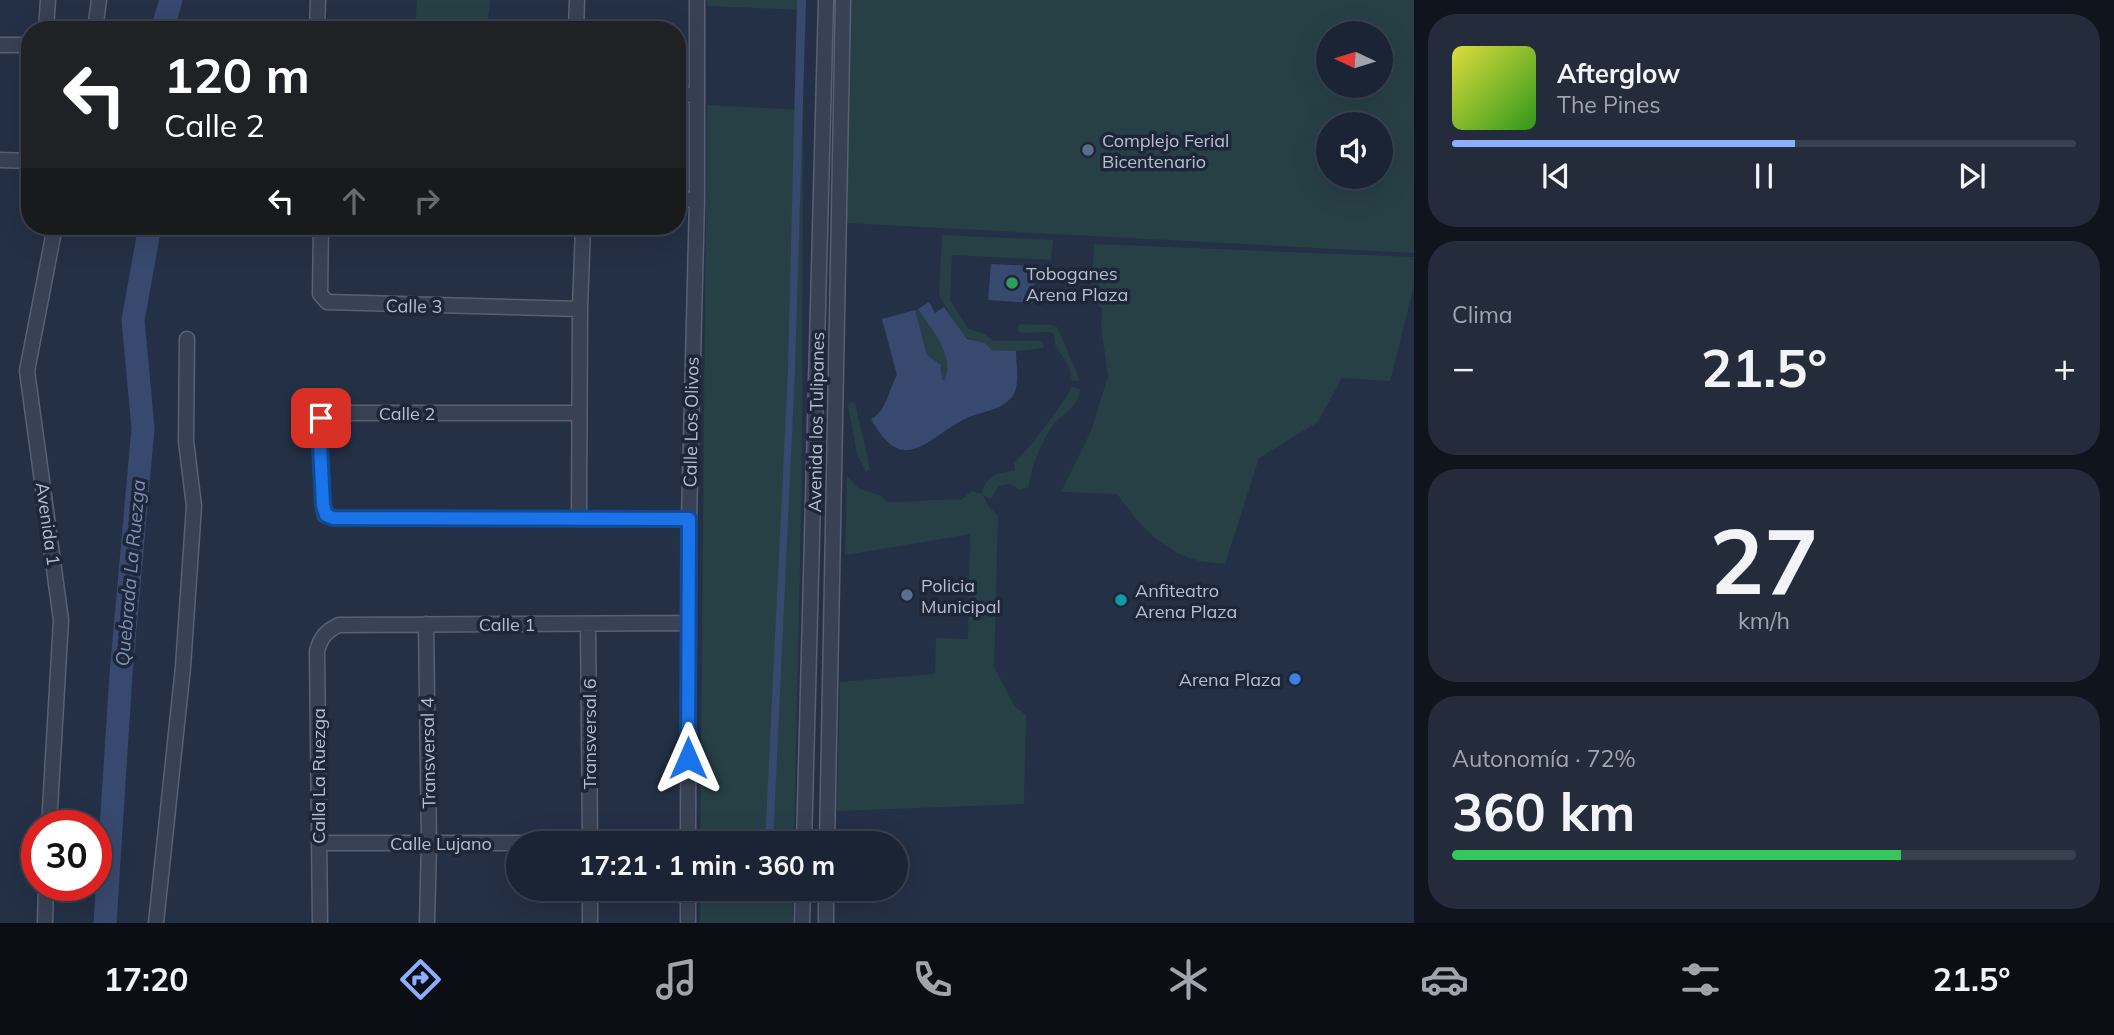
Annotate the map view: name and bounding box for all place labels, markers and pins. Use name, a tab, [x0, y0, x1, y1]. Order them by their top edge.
place label: Complejo Ferial Bicentenario	[1102, 129, 1229, 173]
marker: Complejo Ferial Bicentenario	[1080, 142, 1096, 158]
place label: Toboganes Arena Plaza	[1026, 262, 1128, 306]
marker: Toboganes Arena Plaza	[1004, 275, 1020, 291]
pin	[291, 388, 351, 448]
place label: Policia Municipal	[921, 574, 1001, 618]
place label: Anfiteatro Arena Plaza	[1135, 579, 1237, 623]
marker: Policia Municipal	[899, 587, 915, 603]
marker: Anfiteatro Arena Plaza	[1113, 592, 1129, 608]
place label: Arena Plaza	[1179, 668, 1281, 691]
marker: Arena Plaza	[1287, 671, 1303, 687]

